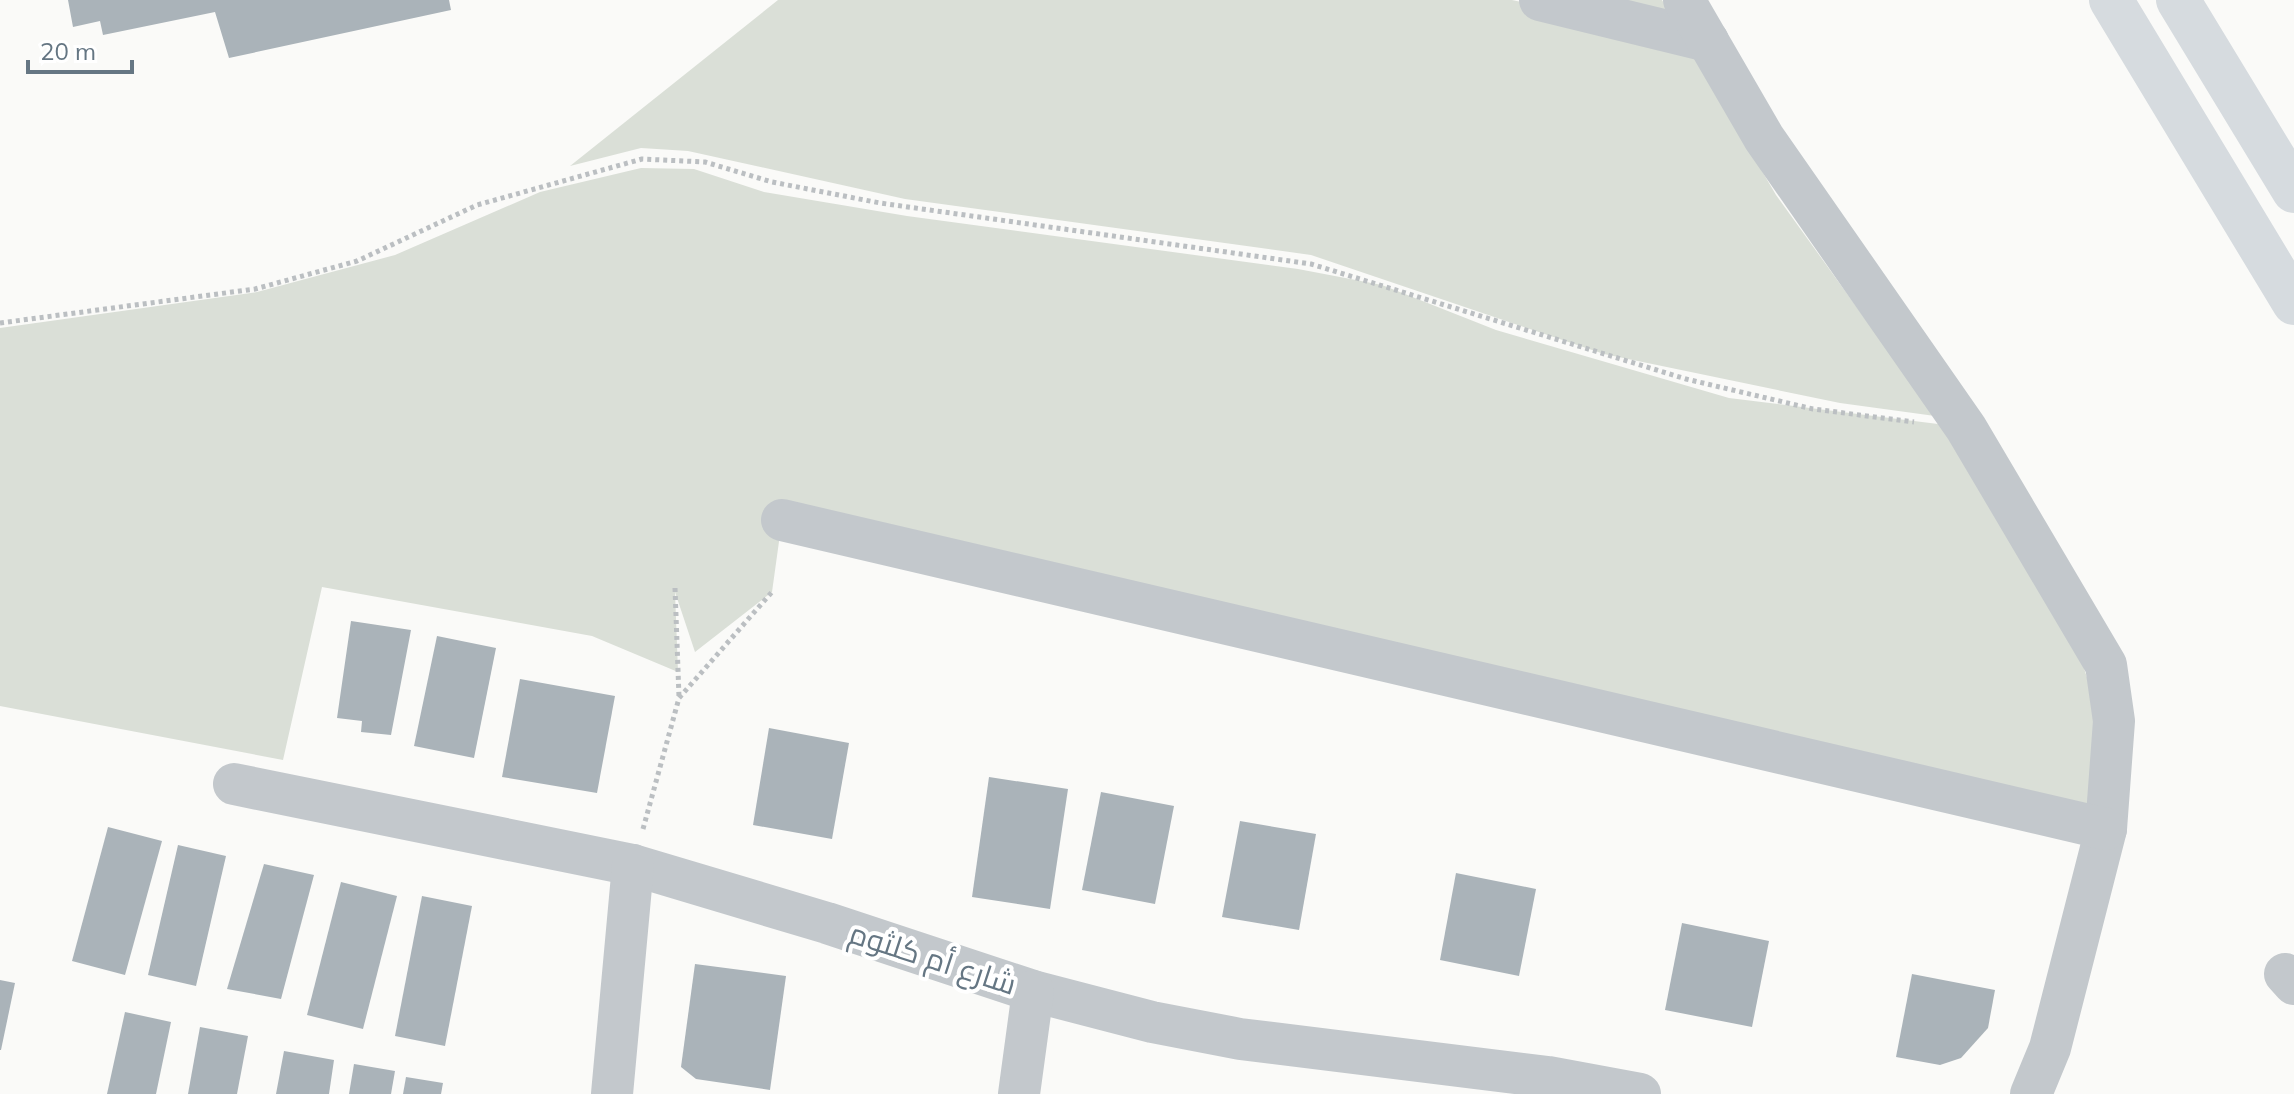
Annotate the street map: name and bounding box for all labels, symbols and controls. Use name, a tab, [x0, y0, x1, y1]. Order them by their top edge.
scale bar	[28, 24, 132, 74]
text: 20 m	[40, 36, 96, 66]
street label: شارع أم كلثوم	[844, 913, 1021, 1005]

